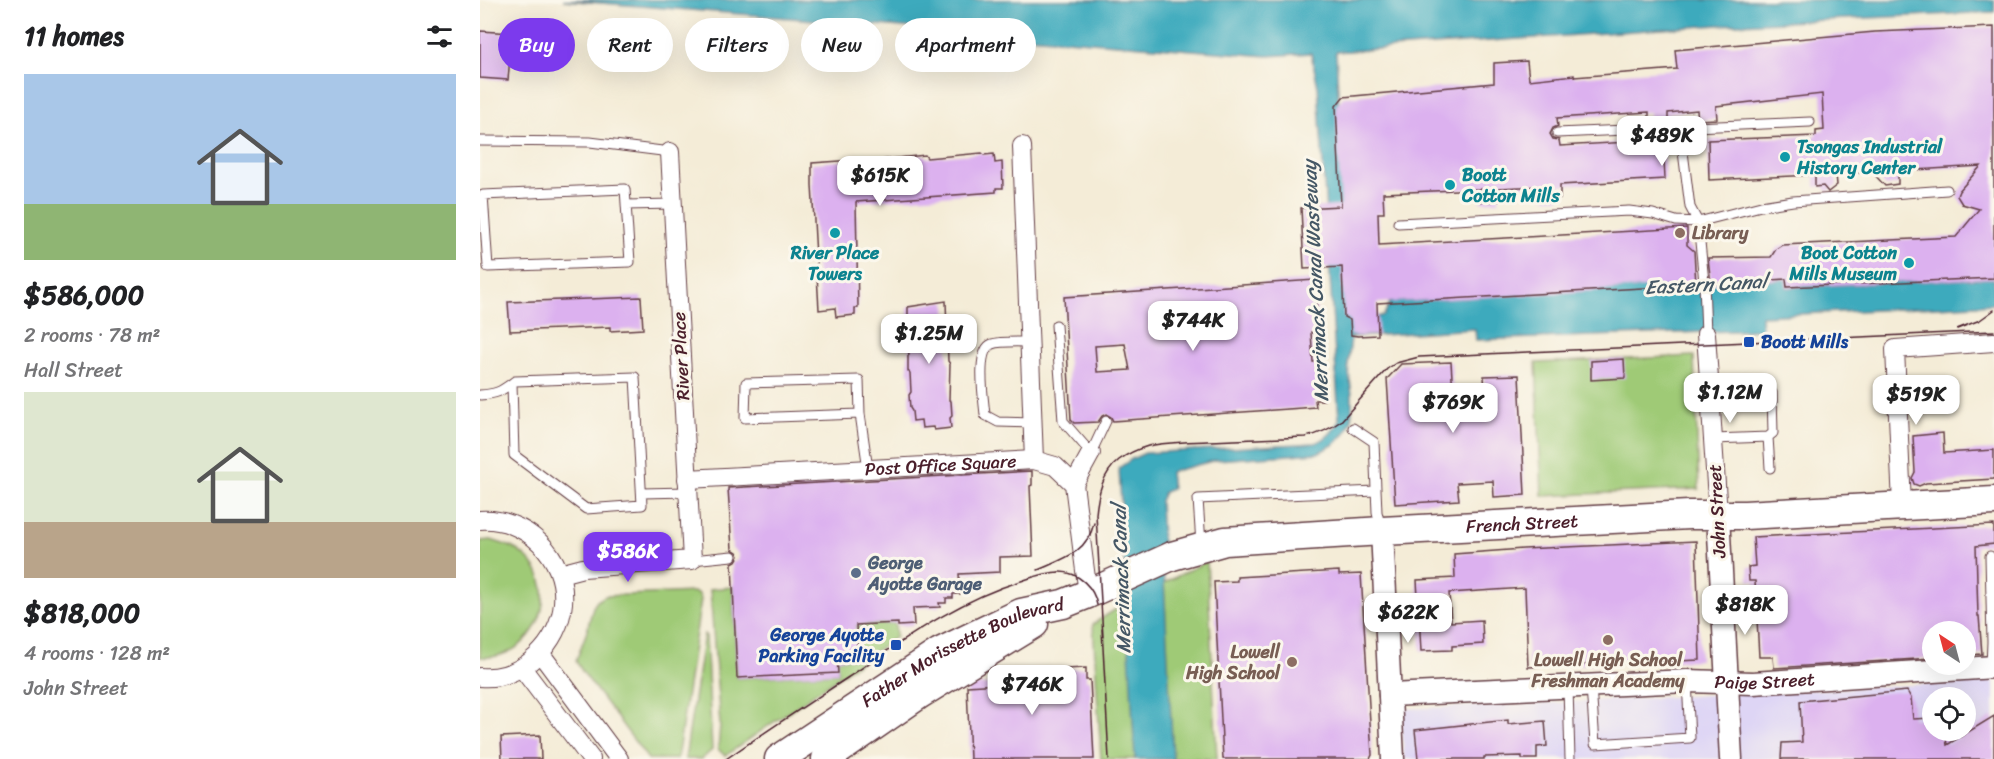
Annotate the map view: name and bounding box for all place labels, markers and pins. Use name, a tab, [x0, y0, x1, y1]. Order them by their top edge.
pin: $489K	[1620, 116, 1704, 167]
place label: Tsongas Industrial History Center	[1796, 131, 1943, 184]
marker: Tsongas Industrial History Center	[1778, 150, 1792, 164]
pin: $615K	[838, 156, 922, 207]
place label: Boott Cotton Mills	[1461, 159, 1560, 212]
marker: Boott Cotton Mills	[1443, 178, 1457, 192]
place label: Library	[1692, 217, 1749, 249]
marker: River Place Towers	[828, 226, 842, 240]
marker: Library	[1673, 226, 1687, 240]
place label: River Place Towers	[790, 237, 880, 290]
place label: Boot Cotton Mills Museum	[1789, 237, 1897, 290]
marker: Boot Cotton Mills Museum	[1902, 256, 1916, 270]
pin: $744K	[1151, 301, 1235, 352]
pin: $1.25M	[880, 314, 978, 365]
place label: Boott Mills	[1761, 326, 1849, 358]
marker: Boott Mills	[1742, 335, 1756, 349]
pin: $1.12M	[1681, 373, 1779, 424]
pin: $519K	[1874, 375, 1958, 426]
pin: $769K	[1411, 383, 1495, 434]
pin: $586K	[586, 532, 670, 583]
place label: George Ayotte Garage	[867, 547, 983, 600]
marker: George Ayotte Garage	[849, 566, 863, 580]
pin: $818K	[1703, 585, 1787, 636]
pin: $622K	[1366, 593, 1450, 644]
place label: George Ayotte Parking Facility	[758, 619, 885, 672]
marker: Lowell High School Freshman Academy	[1601, 633, 1615, 647]
place label: Lowell High School	[1185, 636, 1281, 689]
marker: George Ayotte Parking Facility	[889, 638, 903, 652]
place label: Lowell High School Freshman Academy	[1531, 644, 1685, 697]
marker: Lowell High School	[1285, 655, 1299, 669]
pin: $746K	[990, 665, 1074, 716]

